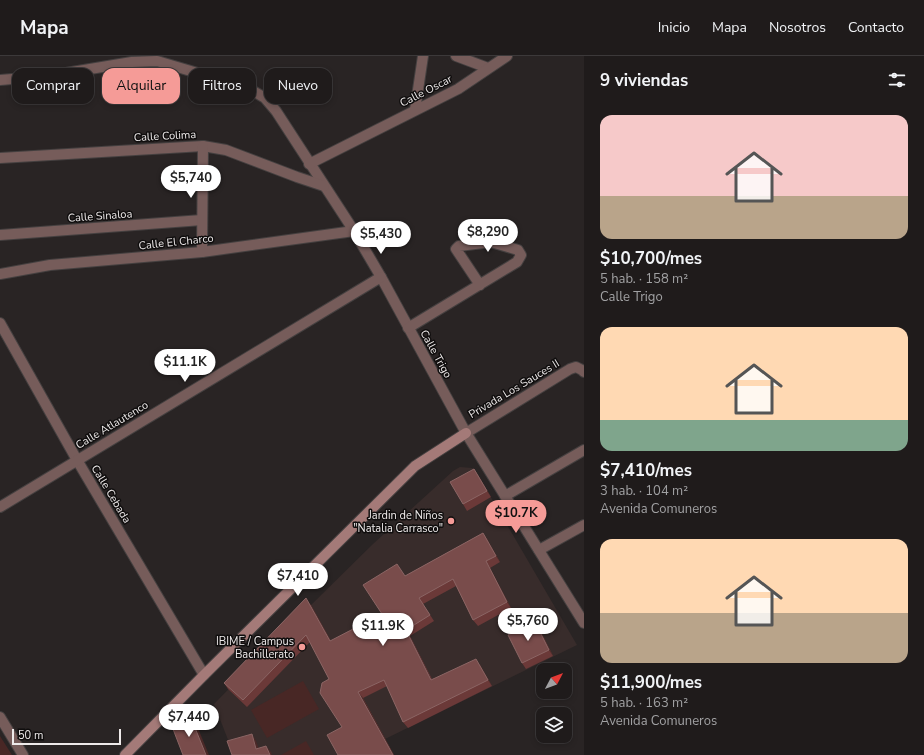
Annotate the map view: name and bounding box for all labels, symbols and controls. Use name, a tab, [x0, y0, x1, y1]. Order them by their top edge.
text: Mapa	[20, 15, 69, 41]
text: Inicio	[658, 18, 690, 37]
text: Mapa	[712, 18, 747, 37]
text: Nosotros	[769, 18, 826, 37]
text: Contacto	[848, 18, 904, 37]
chip: Comprar	[12, 68, 94, 104]
chip: Alquilar	[102, 68, 180, 104]
chip: Filtros	[188, 68, 256, 104]
chip: Nuevo	[264, 68, 332, 104]
text: 9 viviendas	[600, 69, 688, 92]
icon: filters	[886, 69, 908, 91]
street label: Calle Oscar	[397, 71, 455, 111]
street label: Calle Colima	[133, 127, 197, 145]
icon: home	[718, 141, 790, 213]
pin: $5,740	[158, 165, 224, 199]
text: $5,740	[170, 169, 212, 187]
street label: Calle Sinaloa	[67, 206, 133, 226]
pin: $8,290	[455, 219, 521, 253]
pin: $5,430	[348, 221, 414, 255]
text: $8,290	[467, 223, 509, 241]
text: $5,430	[360, 225, 402, 243]
street label: Calle El Charco	[138, 231, 214, 253]
text: $10,700/mes	[600, 247, 702, 270]
text: 5 hab. · 158 m²	[600, 270, 688, 288]
text: Calle Trigo	[600, 288, 663, 306]
street label: Calle Trigo	[417, 327, 455, 381]
pin: $11.1K	[152, 349, 218, 383]
text: $11.1K	[163, 353, 207, 371]
icon: home	[718, 353, 790, 425]
street label: Privada Los Sauces II	[466, 356, 562, 422]
street label: Calle Atlautenco	[73, 397, 151, 453]
text: $7,410/mes	[600, 459, 692, 482]
street label: Calle Cebada	[88, 462, 134, 526]
text: 3 hab. · 104 m²	[600, 482, 688, 500]
pin: $10.7K	[483, 500, 549, 534]
text: Avenida Comuneros	[600, 500, 717, 518]
text: $10.7K	[494, 504, 538, 522]
place label: Jardin de Niños "Natalia Carrasco"	[353, 508, 443, 536]
marker: Jardin de Niños "Natalia Carrasco"	[446, 516, 456, 526]
pin: $7,410	[265, 563, 331, 597]
icon: home	[718, 565, 790, 637]
text: $7,410	[277, 567, 319, 585]
pin: $5,760	[495, 608, 561, 642]
text: $5,760	[507, 612, 549, 630]
pin: $11.9K	[350, 613, 416, 647]
text: $11.9K	[361, 617, 405, 635]
place label: IBIME / Campus Bachillerato	[216, 634, 294, 662]
marker: IBIME / Campus Bachillerato	[297, 642, 307, 652]
north arrow	[536, 663, 572, 699]
map controls	[536, 663, 572, 743]
text: $11,900/mes	[600, 671, 702, 694]
text: 5 hab. · 163 m²	[600, 694, 688, 712]
pin: $7,440	[156, 704, 222, 738]
button: layers	[536, 707, 572, 743]
text: $7,440	[168, 708, 210, 726]
text: Avenida Comuneros	[600, 712, 717, 730]
scale bar	[12, 727, 121, 746]
text: 50 m	[18, 728, 43, 743]

